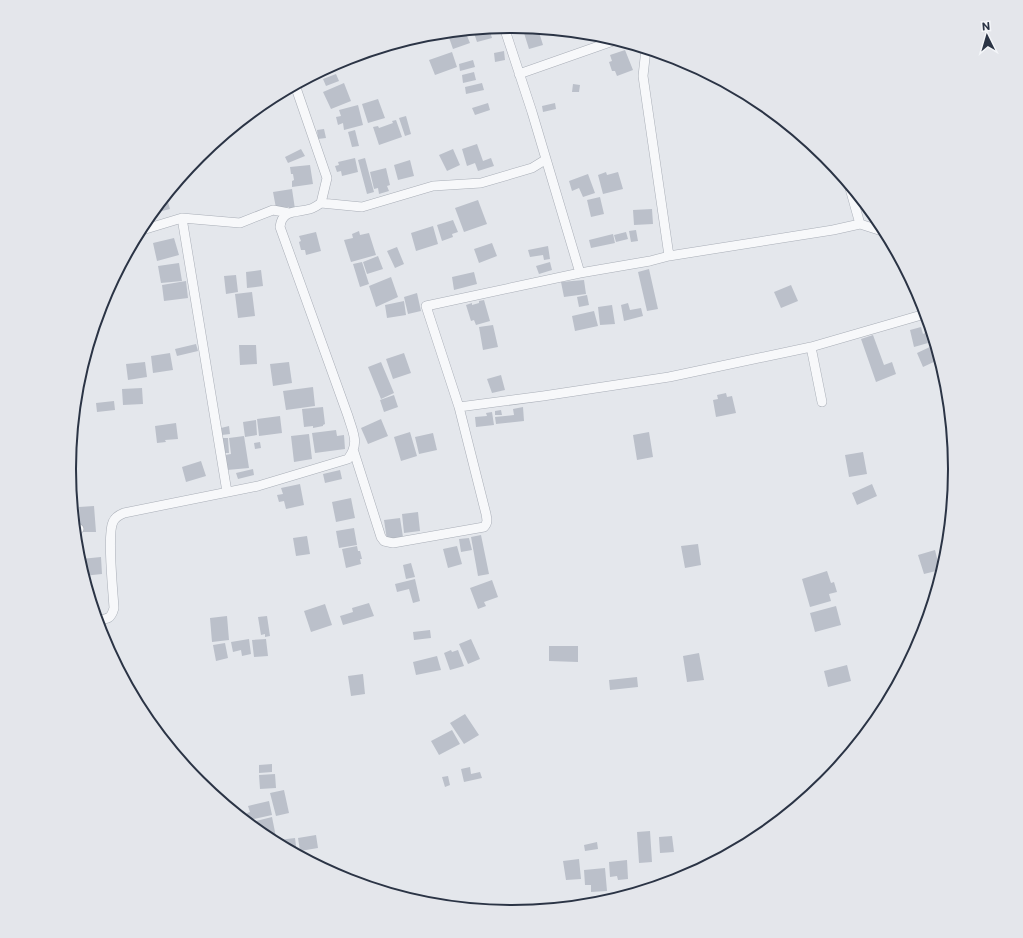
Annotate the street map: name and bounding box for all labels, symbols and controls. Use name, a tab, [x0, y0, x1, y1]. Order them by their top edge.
north arrow	[967, 16, 1007, 56]
text: N	[981, 19, 991, 32]

